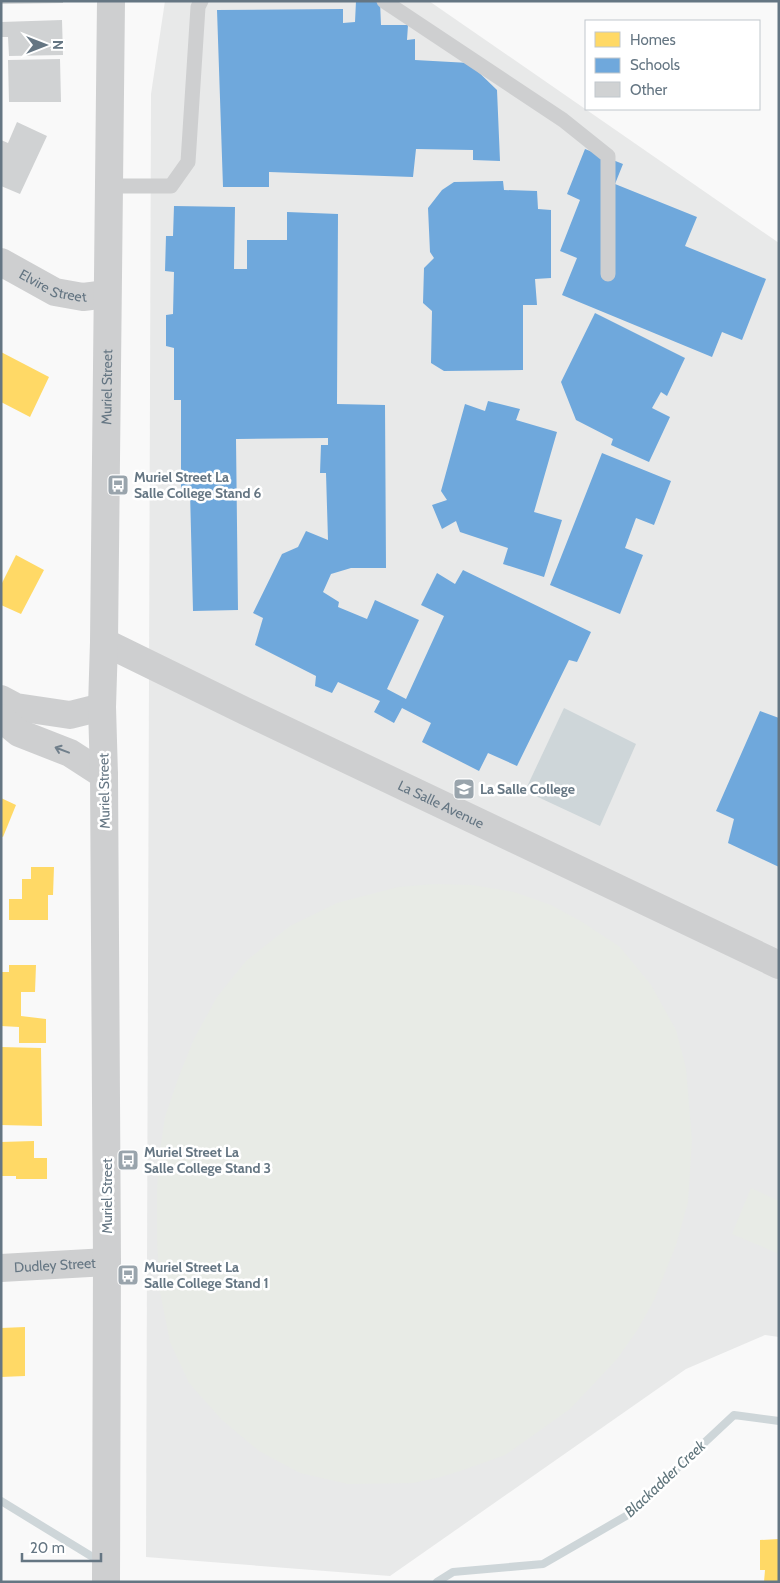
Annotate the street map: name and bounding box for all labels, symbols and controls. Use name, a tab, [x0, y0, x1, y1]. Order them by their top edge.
north arrow	[20, 20, 70, 70]
legend	[585, 20, 760, 110]
text: Homes	[630, 31, 676, 49]
text: N	[49, 40, 67, 50]
text: Schools	[630, 56, 680, 74]
text: Other	[630, 81, 667, 99]
street label: Elvire Street	[16, 265, 88, 306]
street label: Muriel Street	[97, 349, 116, 425]
place label: Muriel Street La Salle College Stand 6	[134, 468, 262, 502]
bus stop icon: Muriel Street La Salle College Stand 6	[106, 473, 130, 497]
one-way arrow	[55, 745, 71, 754]
street label: Muriel Street	[94, 753, 114, 829]
street label: La Salle Avenue	[395, 776, 487, 832]
school or university icon: La Salle College	[452, 777, 476, 801]
place label: La Salle College	[480, 780, 575, 798]
place label: Muriel Street La Salle College Stand 3	[144, 1143, 271, 1177]
bus stop icon: Muriel Street La Salle College Stand 3	[116, 1148, 140, 1172]
street label: Muriel Street	[98, 1158, 116, 1234]
street label: Dudley Street	[14, 1254, 97, 1276]
place label: Muriel Street La Salle College Stand 1	[144, 1258, 269, 1292]
bus stop icon: Muriel Street La Salle College Stand 1	[116, 1263, 140, 1287]
water label: Blackadder Creek	[621, 1437, 710, 1521]
scale bar	[22, 1530, 101, 1562]
text: 20 m	[30, 1539, 65, 1557]

